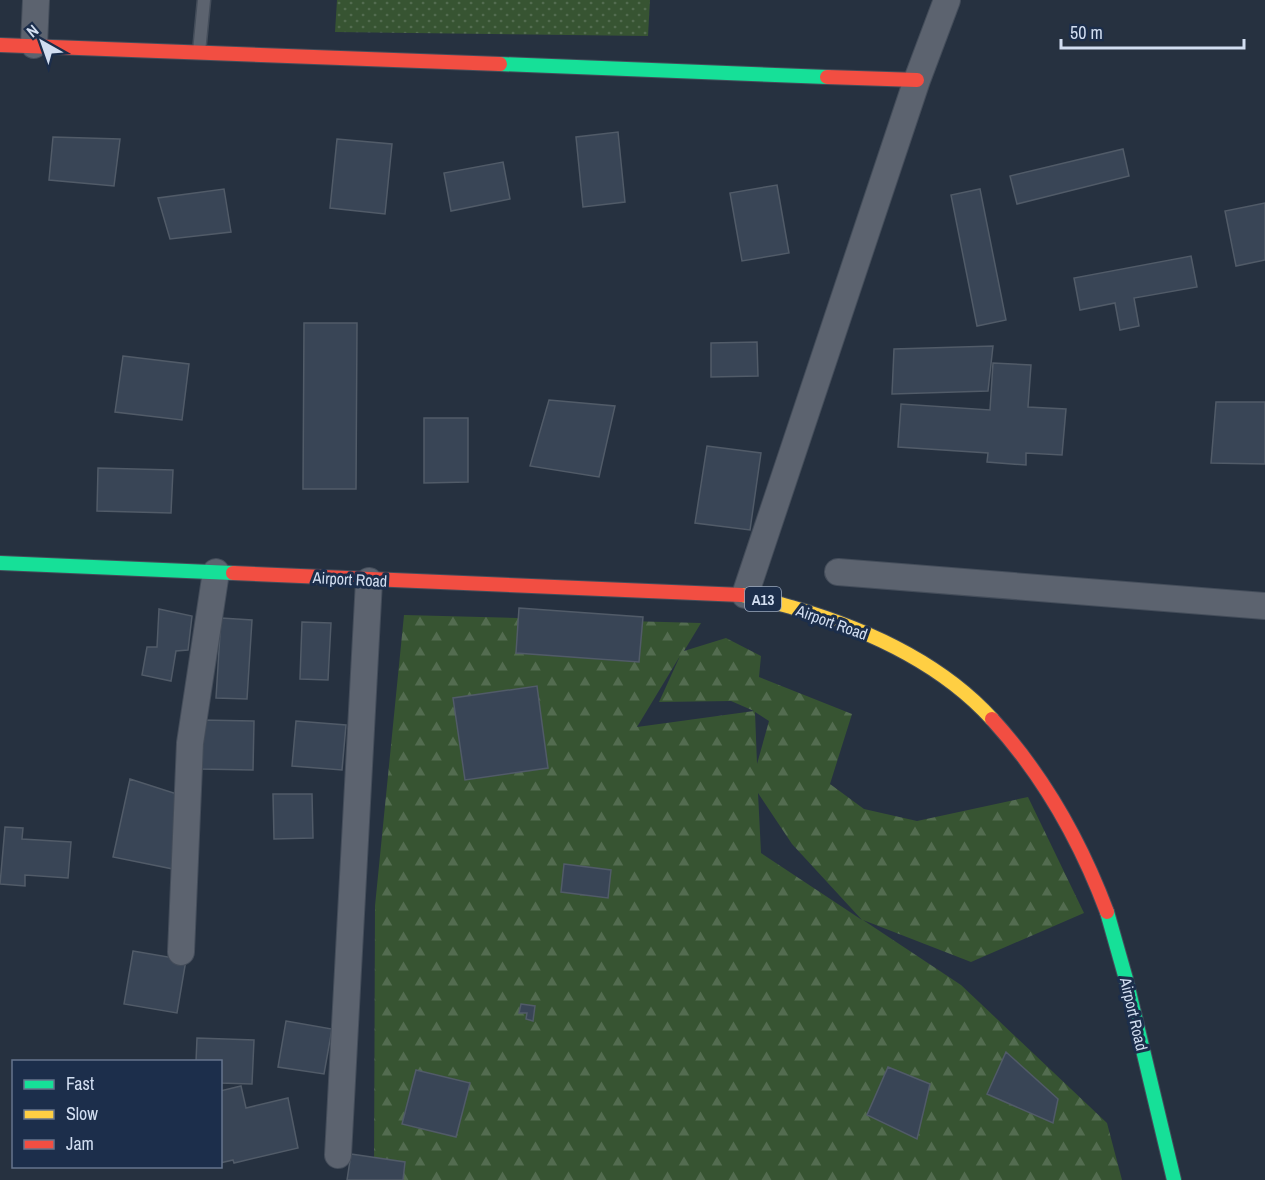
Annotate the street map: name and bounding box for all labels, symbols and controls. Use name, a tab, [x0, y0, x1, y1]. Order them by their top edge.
north arrow	[12, 12, 72, 72]
scale bar	[1061, 12, 1244, 50]
text: N	[22, 19, 43, 42]
text: 50 m	[1070, 20, 1103, 45]
street label: Airport Road	[311, 566, 388, 592]
road number: A13	[745, 587, 781, 611]
street label: Airport Road	[792, 599, 871, 645]
street label: Airport Road	[1115, 974, 1153, 1053]
legend	[12, 1060, 222, 1168]
text: Fast	[66, 1071, 94, 1096]
text: Slow	[66, 1101, 98, 1126]
text: Jam	[66, 1131, 94, 1156]

